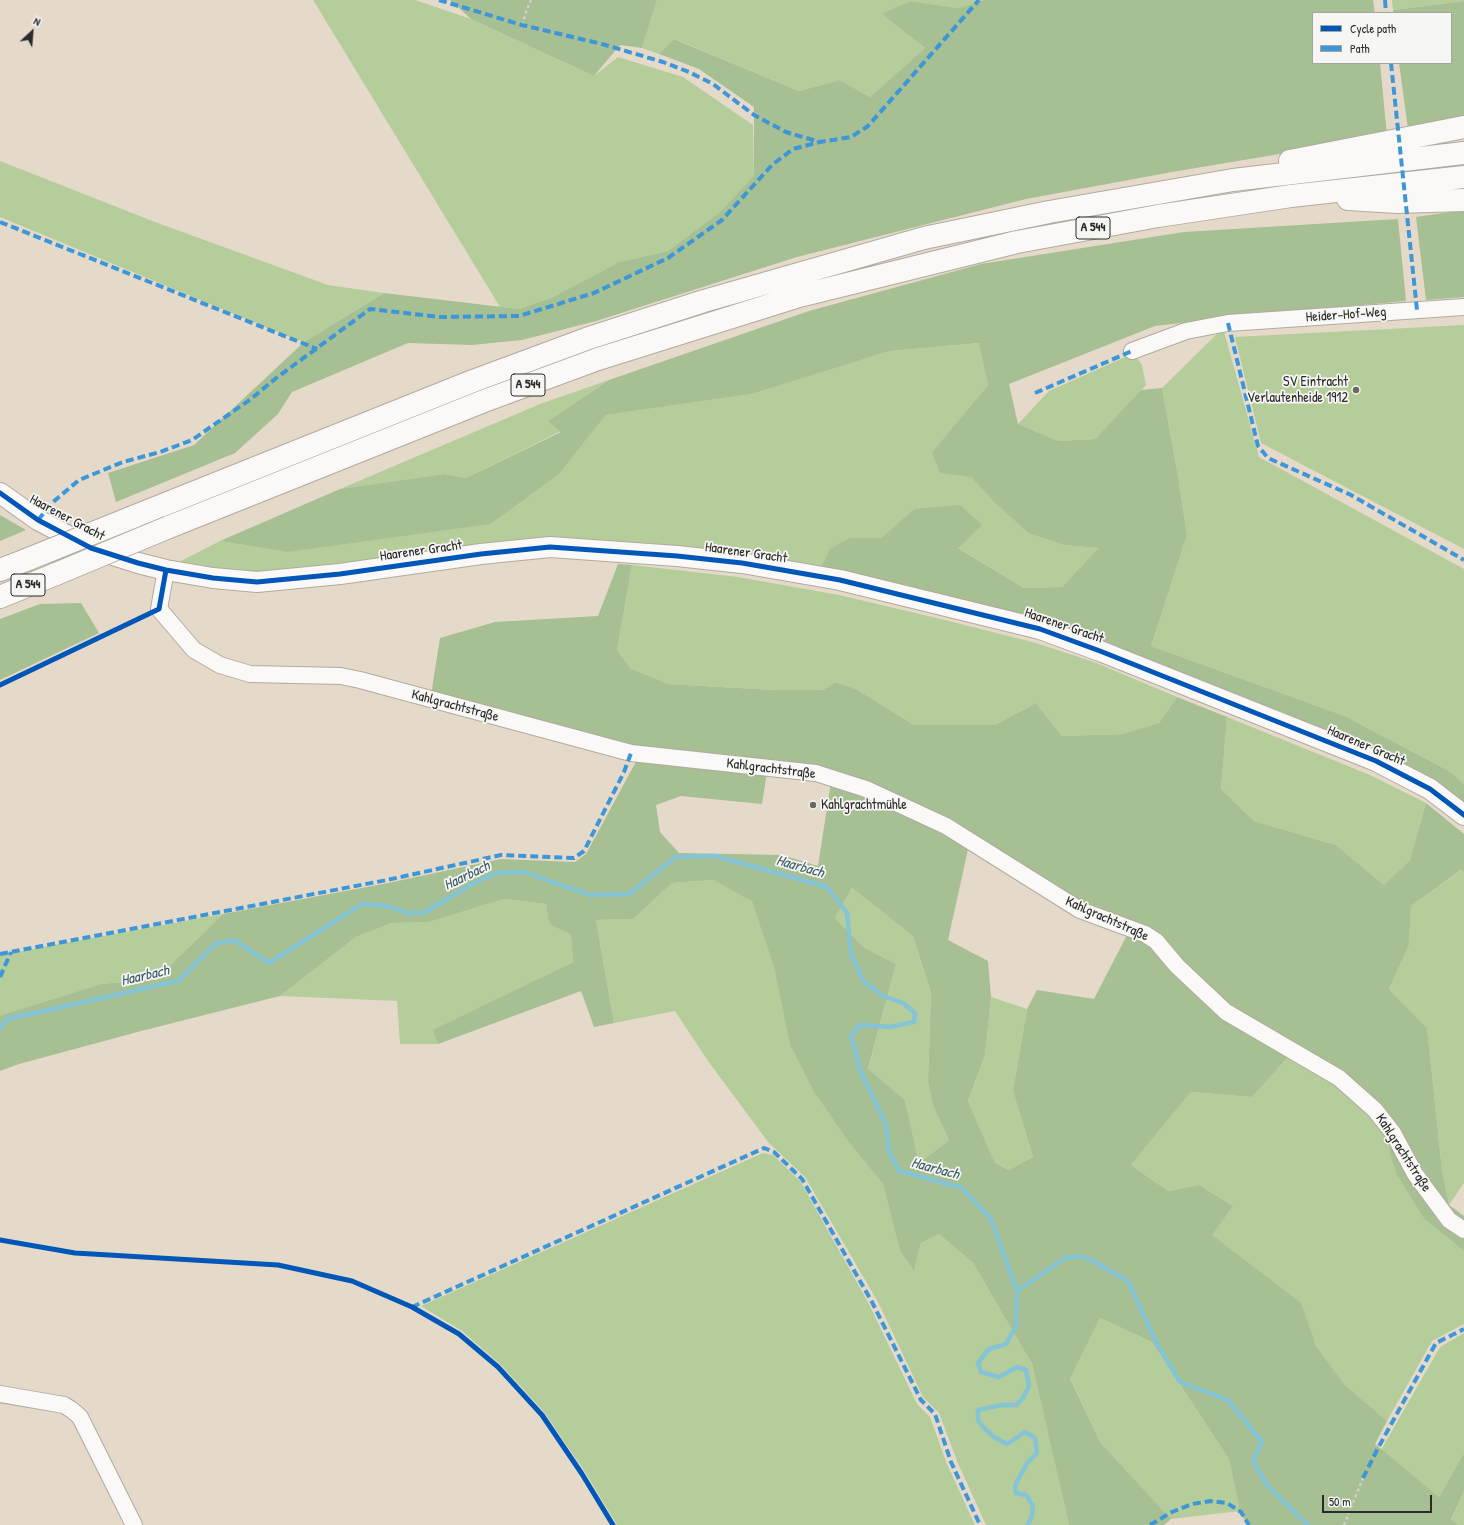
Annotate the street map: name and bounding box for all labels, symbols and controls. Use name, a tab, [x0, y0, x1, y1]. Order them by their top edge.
north arrow	[12, 12, 52, 52]
legend	[1312, 12, 1452, 64]
text: N	[32, 14, 43, 29]
text: Cycle path	[1350, 20, 1396, 37]
text: Path	[1350, 40, 1370, 57]
road number: A 544	[1076, 217, 1110, 239]
street label: Heider-Hof-Weg	[1305, 304, 1387, 326]
road number: A 544	[511, 374, 545, 396]
place label: SV Eintracht Verlautenheide 1912	[1247, 374, 1348, 406]
marker: SV Eintracht Verlautenheide 1912	[1351, 385, 1361, 395]
street label: Haarener Gracht	[27, 491, 107, 545]
street label: Haarener Gracht	[379, 537, 463, 565]
street label: Haarener Gracht	[704, 539, 788, 567]
road number: A 544	[11, 574, 45, 596]
street label: Haarener Gracht	[1022, 605, 1106, 647]
street label: Kahlgrachtstraße	[409, 686, 501, 726]
street label: Haarener Gracht	[1325, 722, 1407, 770]
street label: Kahlgrachtstraße	[725, 755, 817, 783]
place label: Kahlgrachtmühle	[821, 797, 907, 813]
marker: Kahlgrachtmühle	[808, 800, 818, 810]
water label: Haarbach	[774, 852, 826, 882]
water label: Haarbach	[441, 857, 493, 895]
street label: Kahlgrachtstraße	[1063, 893, 1151, 945]
water label: Haarbach	[119, 962, 171, 990]
street label: Kahlgrachtstraße	[1372, 1111, 1434, 1195]
water label: Haarbach	[909, 1154, 961, 1184]
scale bar	[1324, 1487, 1434, 1513]
text: 50 m	[1329, 1493, 1350, 1510]

